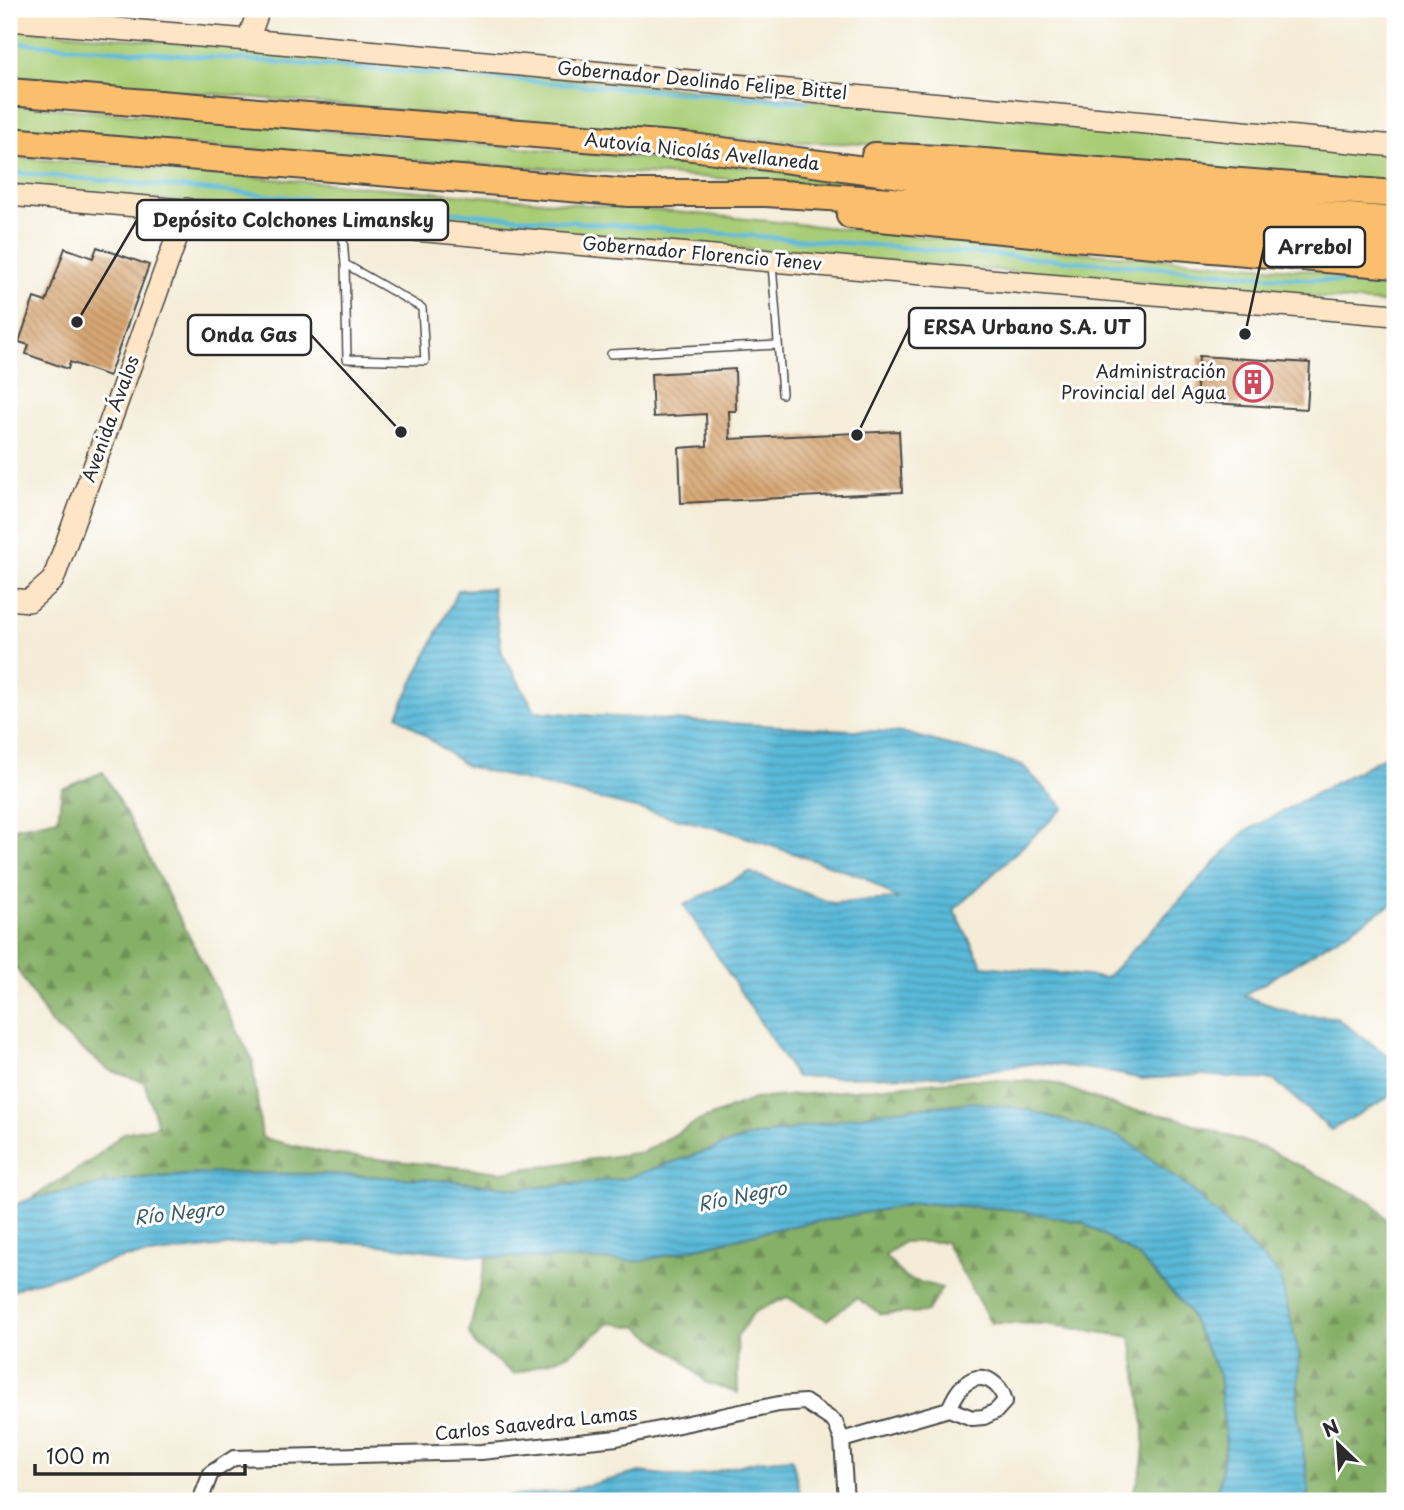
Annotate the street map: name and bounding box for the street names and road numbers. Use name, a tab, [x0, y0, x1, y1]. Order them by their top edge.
street label: Gobernador Deolindo Felipe Bittel	[556, 53, 848, 106]
street label: Autovía Nicolás Avellaneda	[583, 125, 821, 176]
street label: Gobernador Florencio Tenev	[581, 229, 823, 276]
street label: Avenida Ávalos	[74, 351, 145, 486]
street label: Carlos Saavedra Lamas	[433, 1398, 638, 1447]

